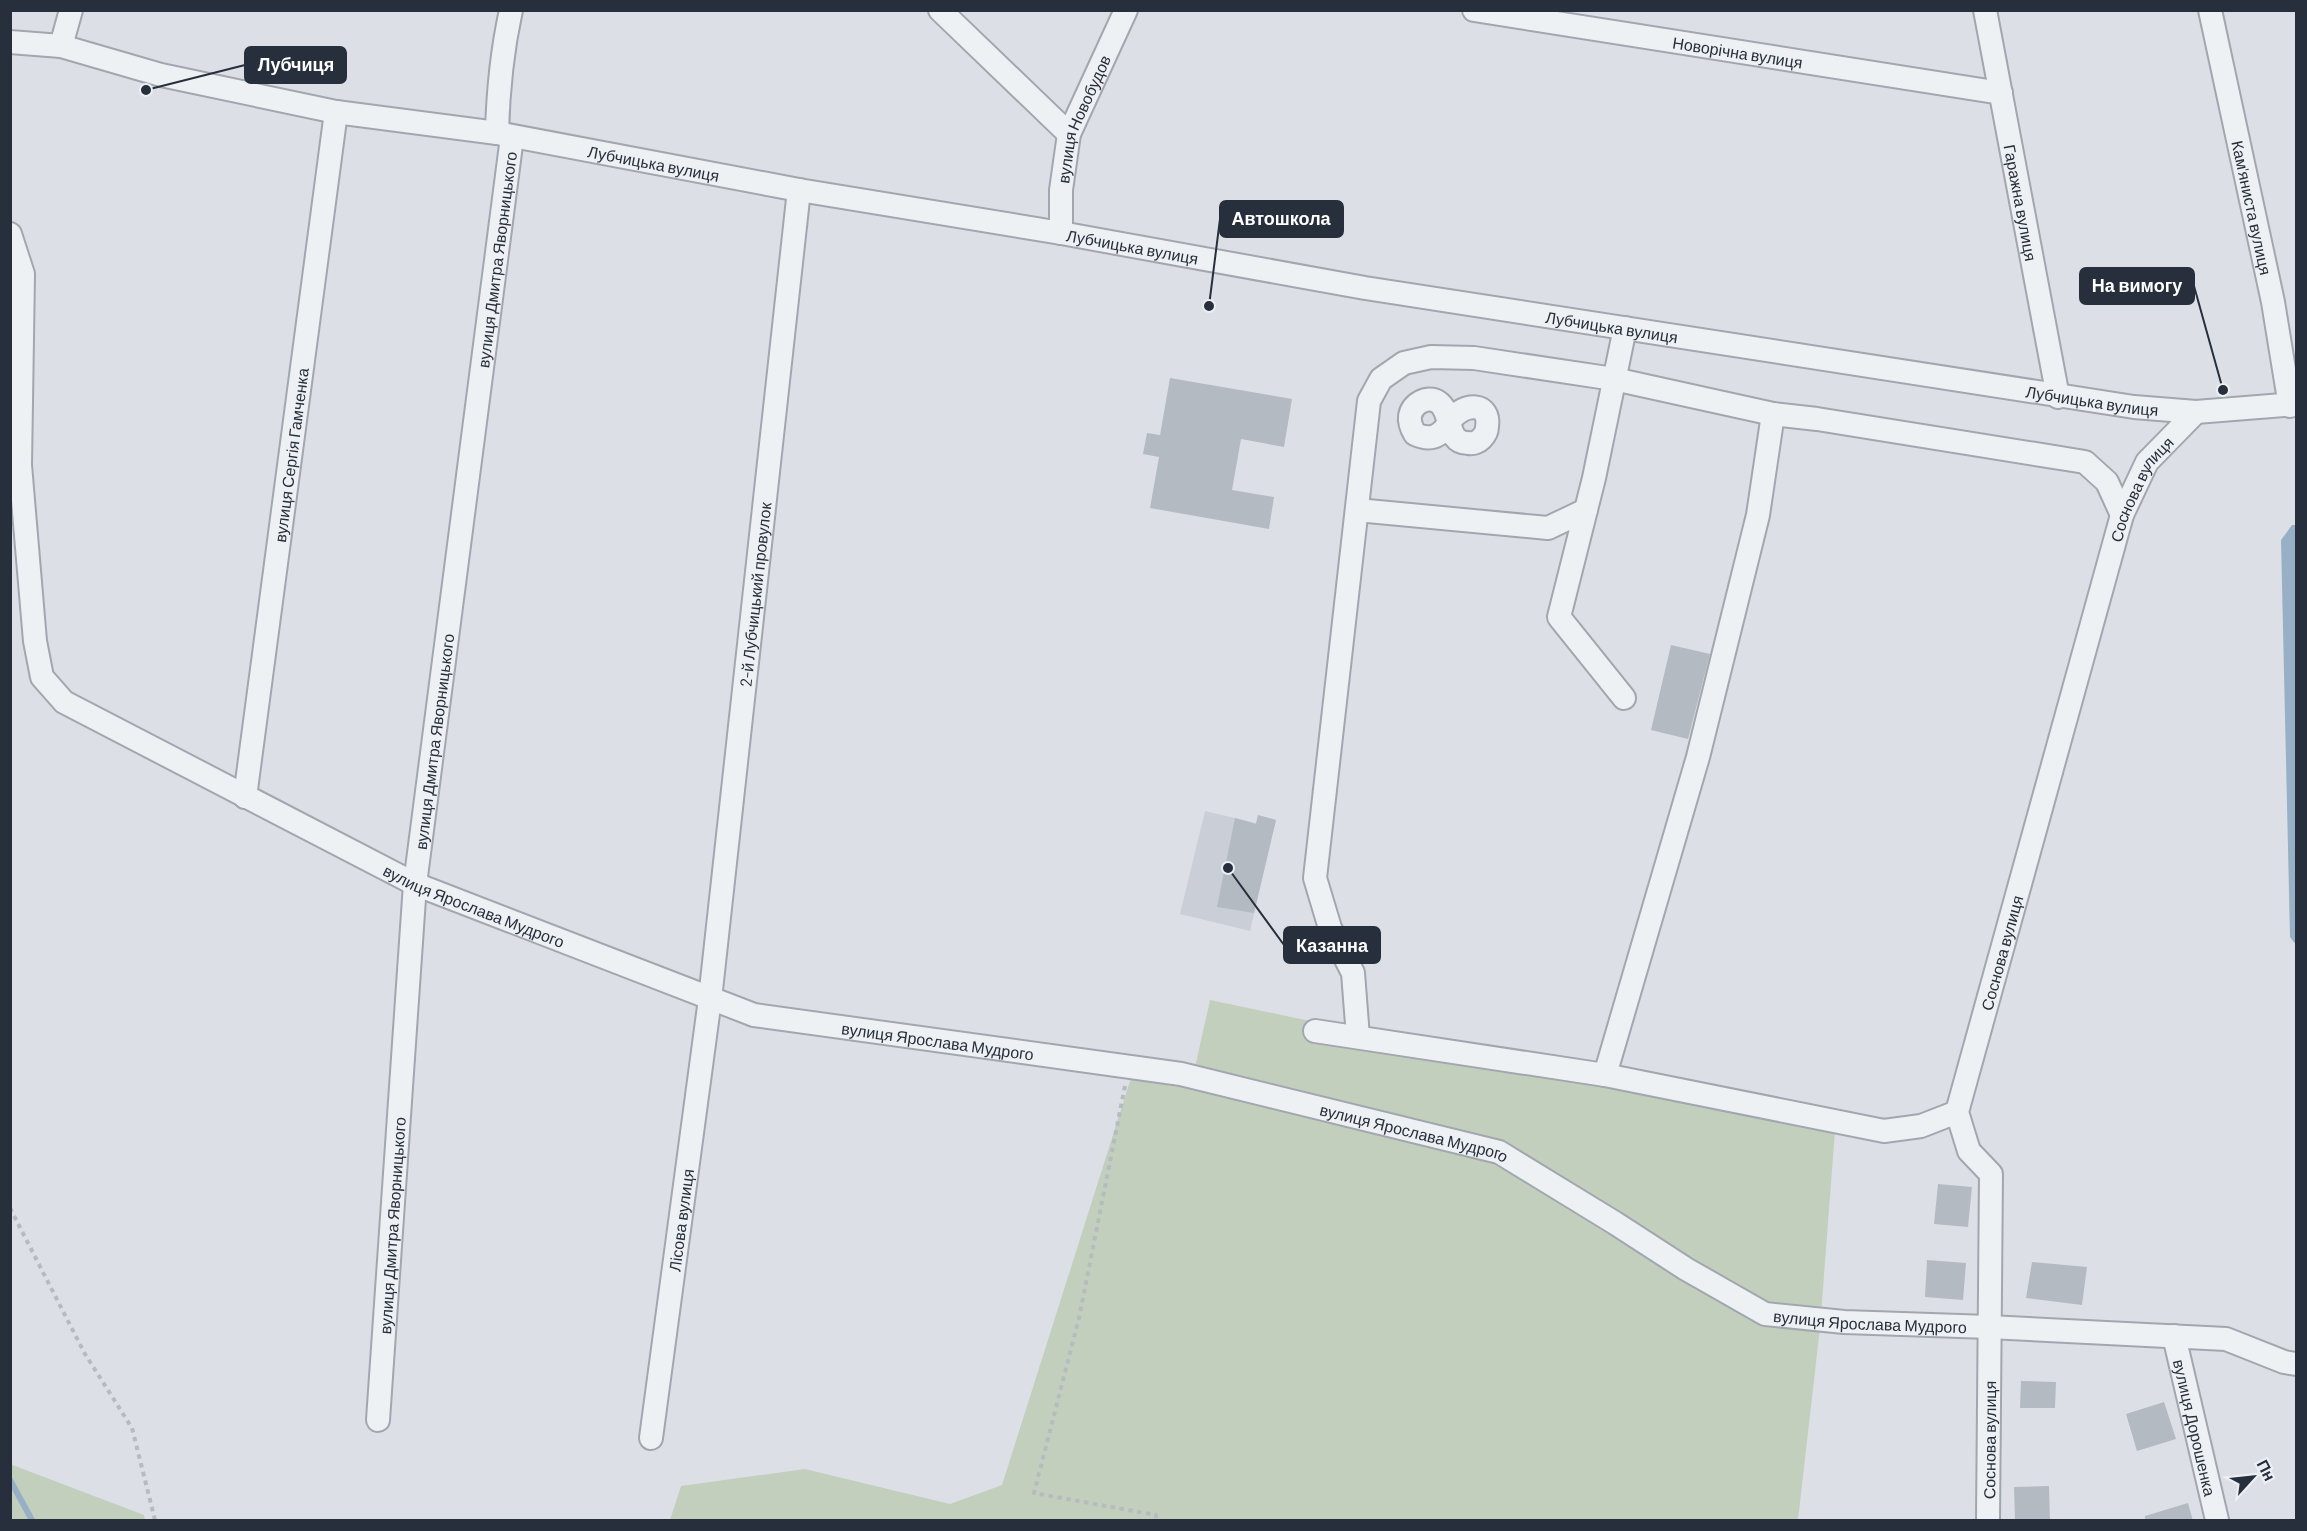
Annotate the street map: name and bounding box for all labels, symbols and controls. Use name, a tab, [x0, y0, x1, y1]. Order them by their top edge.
street label: Новорічна вулиця	[1671, 32, 1804, 71]
callout: Лубчиця	[245, 47, 346, 83]
street label: вулиця Новобудов	[1053, 52, 1114, 184]
text: Лубчиця	[258, 53, 334, 75]
street label: Кам'яниста вулиця	[2229, 138, 2276, 276]
street label: Лубчицька вулиця	[586, 141, 721, 184]
street label: Гаражна вулиця	[2001, 143, 2042, 262]
street label: вулиця Дмитра Яворницького	[473, 150, 520, 369]
callout: Автошкола	[1220, 201, 1343, 237]
text: Автошкола	[1231, 207, 1332, 229]
street label: Лубчицька вулиця	[1065, 225, 1200, 267]
callout: На вимогу	[2080, 268, 2194, 304]
text: На вимогу	[2092, 274, 2182, 296]
street label: Лубчицька вулиця	[1544, 307, 1679, 346]
street label: вулиця Сергія Гамченка	[269, 367, 311, 543]
street label: Лубчицька вулиця	[2025, 381, 2159, 418]
street label: Соснова вулиця	[2106, 432, 2177, 544]
street label: 2-й Лубчицький провулок	[735, 500, 774, 687]
street label: вулиця Дмитра Яворницького	[410, 632, 457, 851]
street label: вулиця Ярослава Мудрого	[380, 860, 568, 950]
street label: Соснова вулиця	[1976, 893, 2026, 1012]
callout: Казанна	[1284, 927, 1380, 963]
text: Казанна	[1296, 934, 1369, 956]
street label: вулиця Ярослава Мудрого	[840, 1018, 1035, 1063]
street label: вулиця Ярослава Мудрого	[1318, 1099, 1512, 1165]
street label: вулиця Дмитра Яворницького	[374, 1116, 408, 1335]
street label: Лісова вулиця	[664, 1167, 697, 1273]
street label: вулиця Ярослава Мудрого	[1773, 1305, 1967, 1336]
street label: вулиця Дорошенка	[2170, 1357, 2221, 1498]
street label: Соснова вулиця	[1979, 1381, 1999, 1499]
north arrow	[2223, 1447, 2283, 1507]
text: Пн	[2254, 1456, 2280, 1484]

